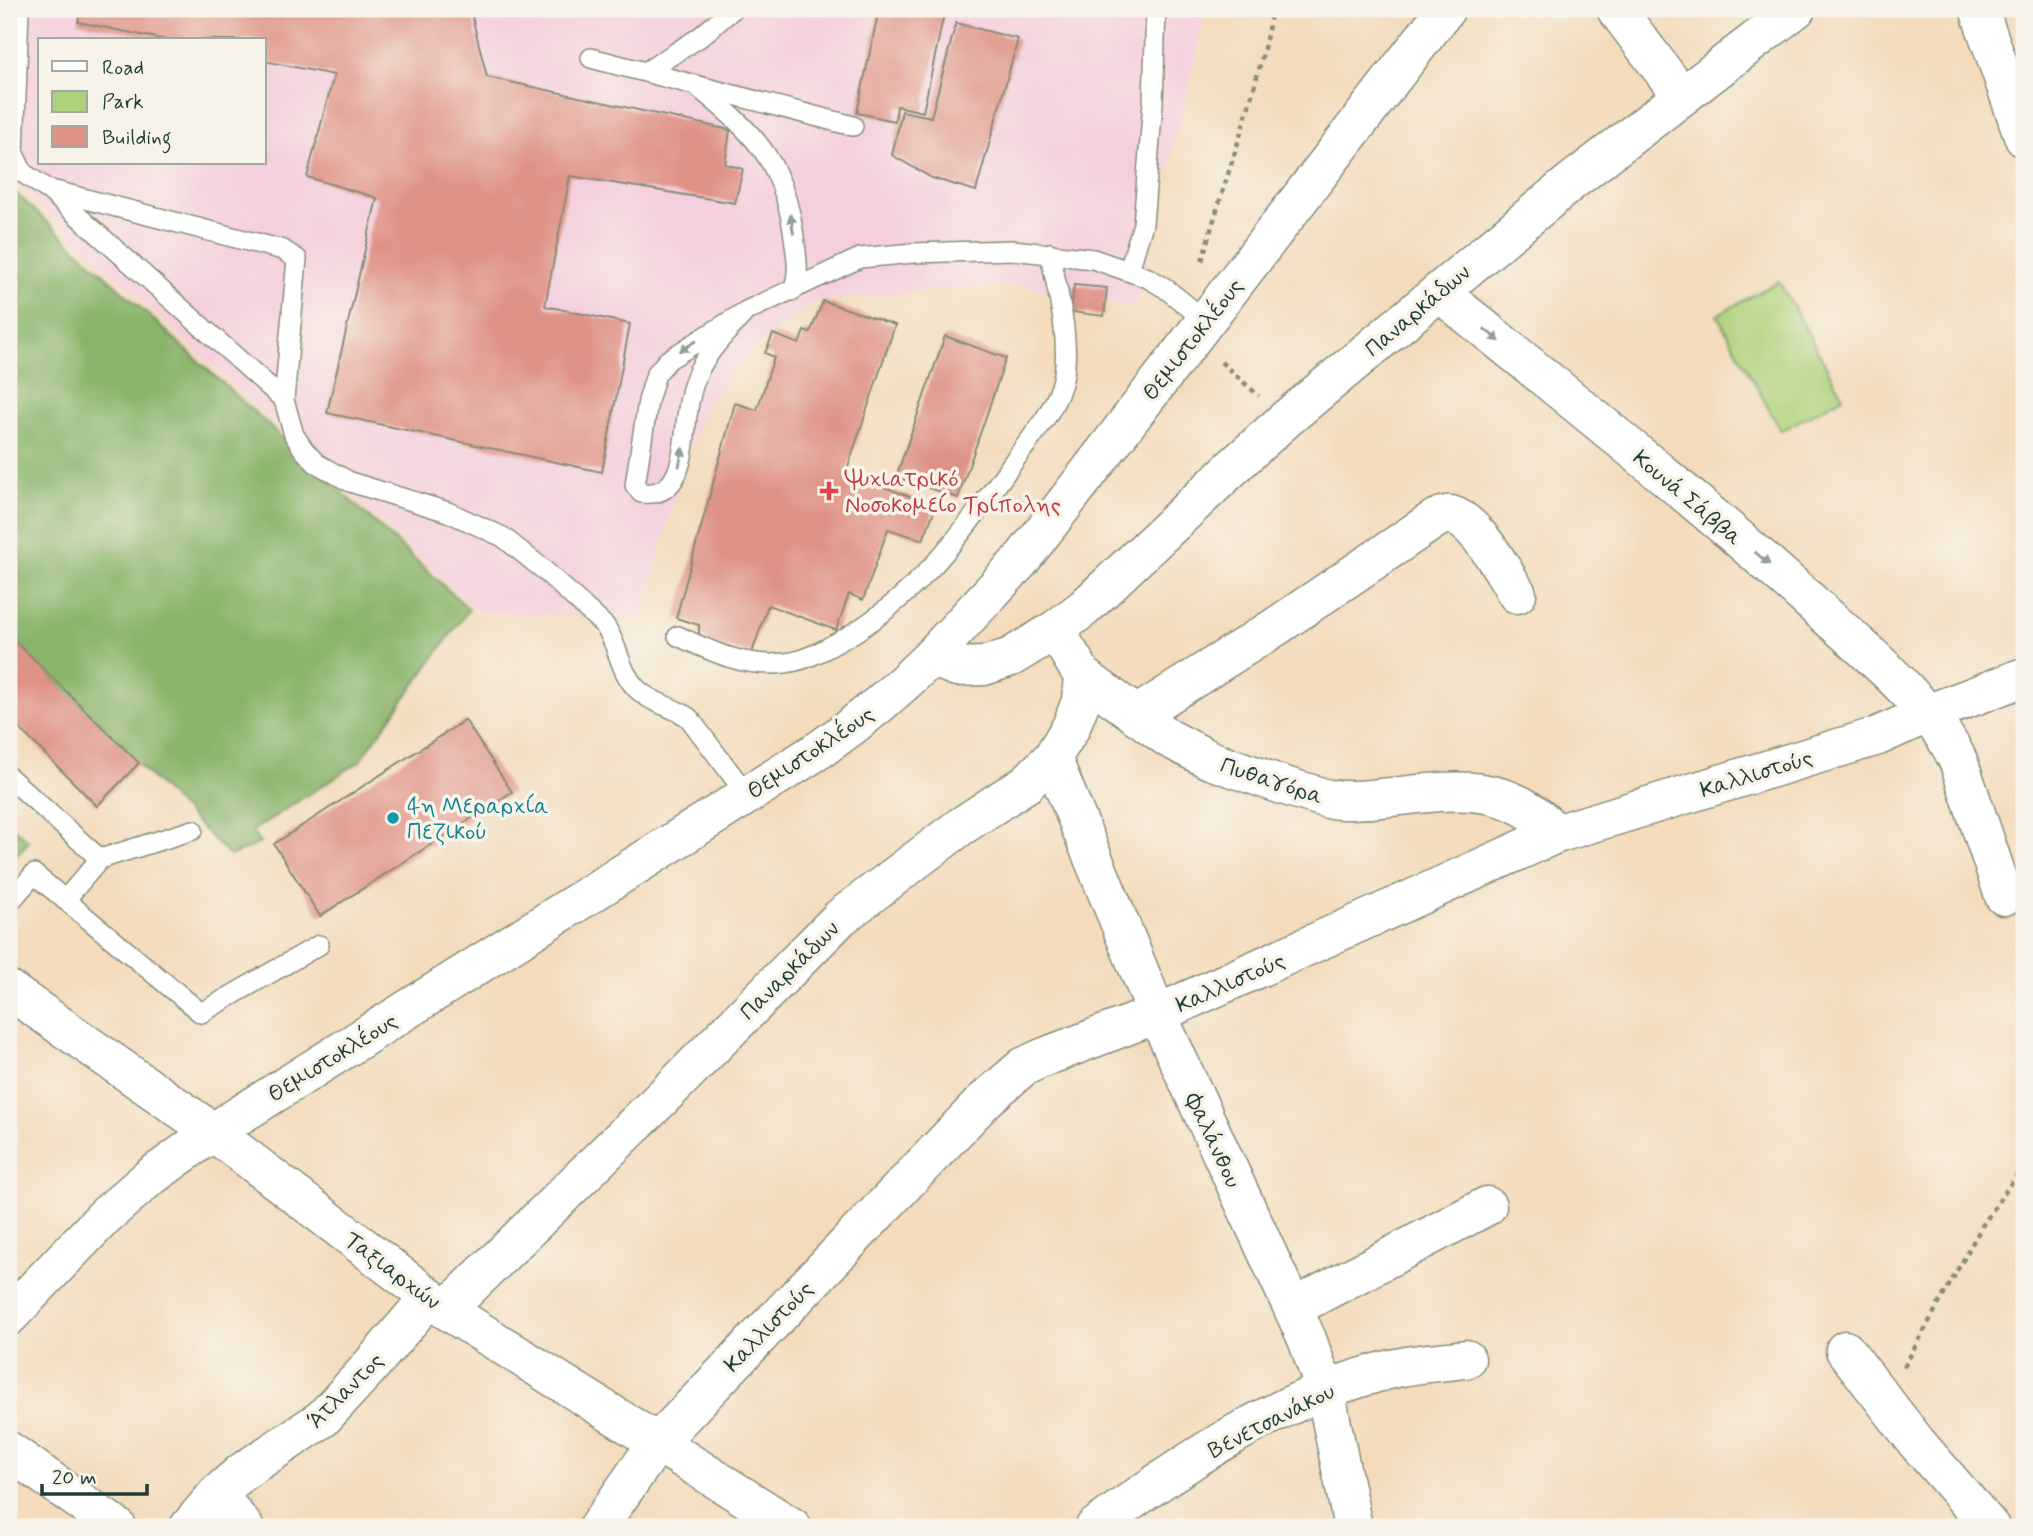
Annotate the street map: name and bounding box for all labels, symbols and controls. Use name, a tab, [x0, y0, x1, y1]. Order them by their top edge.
legend	[38, 38, 266, 164]
text: Road	[102, 54, 144, 82]
text: Park	[102, 88, 144, 116]
text: Building	[102, 124, 172, 154]
one-way arrow	[786, 213, 797, 235]
street label: Παναρκάδων	[1359, 259, 1477, 365]
street label: Θεμιστοκλέους	[1135, 272, 1251, 408]
one-way arrow	[1483, 327, 1501, 343]
one-way arrow	[679, 340, 698, 353]
street label: Κουνά Σάββα	[1626, 444, 1748, 553]
one-way arrow	[676, 446, 687, 468]
place label: Ψυχιατρικό Νοσοκομείο Τρίπολης	[844, 465, 1061, 521]
marker: Ψυχιατρικό Νοσοκομείο Τρίπολης	[819, 481, 839, 501]
one-way arrow	[1753, 550, 1770, 565]
street label: Θεμιστοκλέους	[741, 698, 881, 807]
street label: Καλλιστούς	[1697, 744, 1817, 806]
street label: Πυθαγόρα	[1216, 751, 1326, 813]
place label: 4η Μεραρχία Πεζικού	[407, 792, 549, 848]
marker: 4η Μεραρχία Πεζικού	[385, 810, 401, 826]
street label: Παναρκάδων	[734, 915, 847, 1028]
street label: Καλλιστούς	[1172, 946, 1290, 1021]
street label: Θεμιστοκλέους	[262, 1005, 403, 1110]
street label: Φαλάνθου	[1177, 1088, 1247, 1193]
street label: Ταξιαρχών	[338, 1226, 446, 1318]
street label: Καλλιστούς	[718, 1275, 821, 1380]
street label: Άτλαντος	[302, 1347, 391, 1436]
street label: Βενετσανάκου	[1204, 1377, 1340, 1467]
scale bar	[42, 1452, 147, 1496]
text: 20 m	[52, 1464, 97, 1492]

